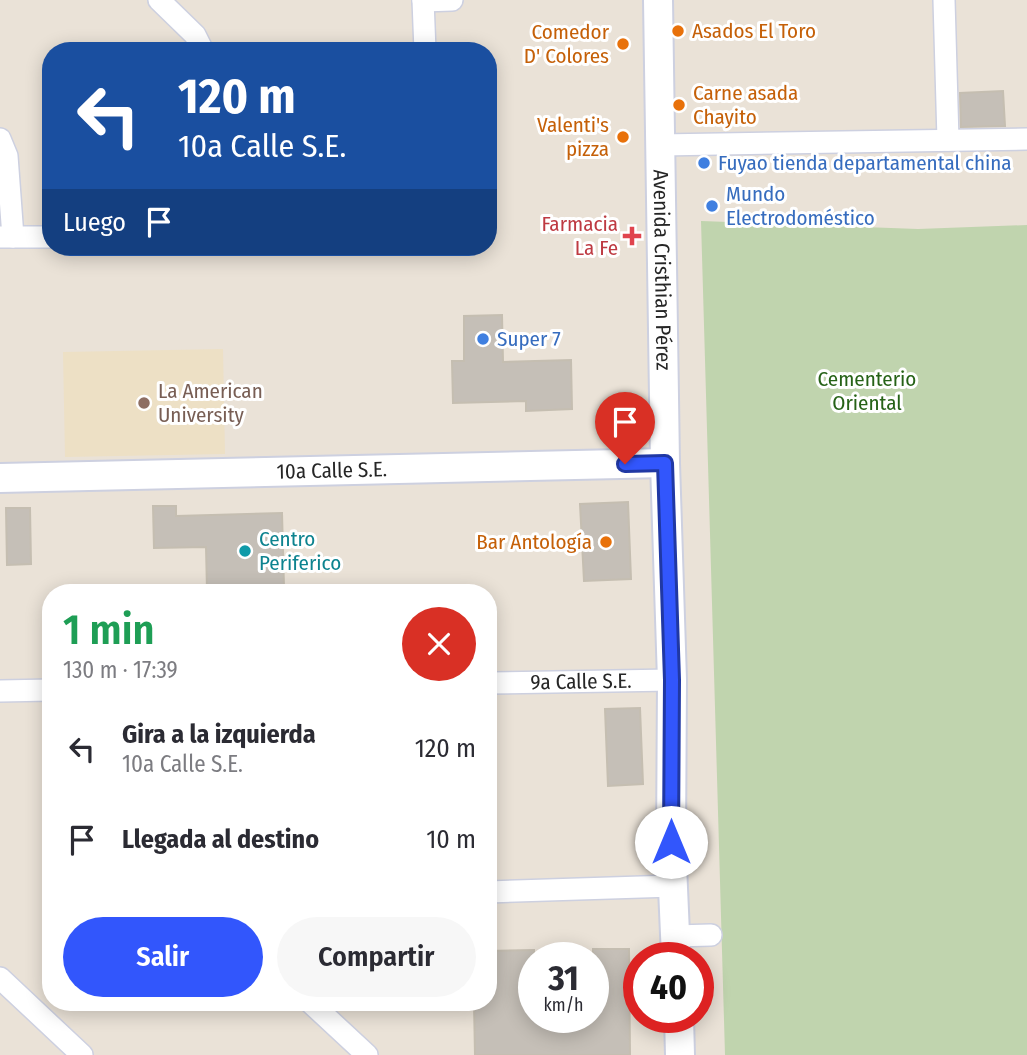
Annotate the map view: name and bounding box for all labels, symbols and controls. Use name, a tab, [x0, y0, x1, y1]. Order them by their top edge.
place label: Asados El Toro	[692, 18, 816, 44]
place label: Comedor D' Colores	[524, 19, 610, 69]
marker: Asados El Toro	[670, 23, 686, 39]
marker: Comedor D' Colores	[615, 36, 631, 52]
text: 120 m	[178, 67, 296, 126]
icon: left	[63, 70, 154, 161]
place label: Carne asada Chayito	[693, 80, 798, 130]
marker: Carne asada Chayito	[671, 97, 687, 113]
place label: Valenti's pizza	[537, 112, 609, 162]
text: 10a Calle S.E.	[178, 127, 346, 165]
marker: Valenti's pizza	[615, 129, 631, 145]
place label: Fuyao tienda departamental china	[718, 150, 1012, 176]
marker: Fuyao tienda departamental china	[696, 155, 712, 171]
street label: Avenida Cristhian Pérez	[648, 169, 677, 371]
place label: Mundo Electrodoméstico	[726, 181, 875, 231]
marker: Mundo Electrodoméstico	[704, 198, 720, 214]
icon: arrive	[140, 203, 178, 241]
text: Luego	[63, 207, 126, 238]
place label: Farmacia La Fe	[541, 211, 618, 261]
marker: Farmacia La Fe	[624, 228, 640, 244]
place label: Super 7	[497, 326, 561, 352]
marker: Super 7	[475, 331, 491, 347]
park label: Cementerio Oriental	[818, 366, 916, 416]
place label: La American University	[158, 378, 263, 428]
pin	[595, 392, 655, 464]
marker: La American University	[136, 395, 152, 411]
icon: arrive	[606, 403, 644, 441]
street label: 10a Calle S.E.	[276, 456, 387, 485]
place label: Centro Periferico	[259, 526, 341, 576]
place label: Bar Antología	[476, 529, 592, 555]
marker: Bar Antología	[598, 534, 614, 550]
marker: Centro Periferico	[237, 543, 253, 559]
text: 1 min	[63, 605, 154, 655]
button: close	[402, 607, 476, 681]
text: 130 m · 17:39	[63, 656, 178, 684]
street label: 9a Calle S.E.	[530, 668, 632, 695]
text: Gira a la izquierda	[122, 719, 316, 750]
icon: left	[63, 730, 101, 768]
text: 120 m	[415, 733, 476, 764]
text: 10a Calle S.E.	[122, 750, 243, 778]
position arrow	[634, 805, 708, 879]
icon: arrive	[63, 821, 101, 859]
text: Llegada al destino	[122, 824, 319, 855]
text: 10 m	[426, 824, 476, 855]
button: Salir	[63, 917, 263, 997]
button: Compartir	[277, 917, 476, 997]
speed limit sign: 40	[623, 942, 714, 1033]
text: 31	[548, 957, 579, 999]
text: km/h	[543, 994, 584, 1016]

